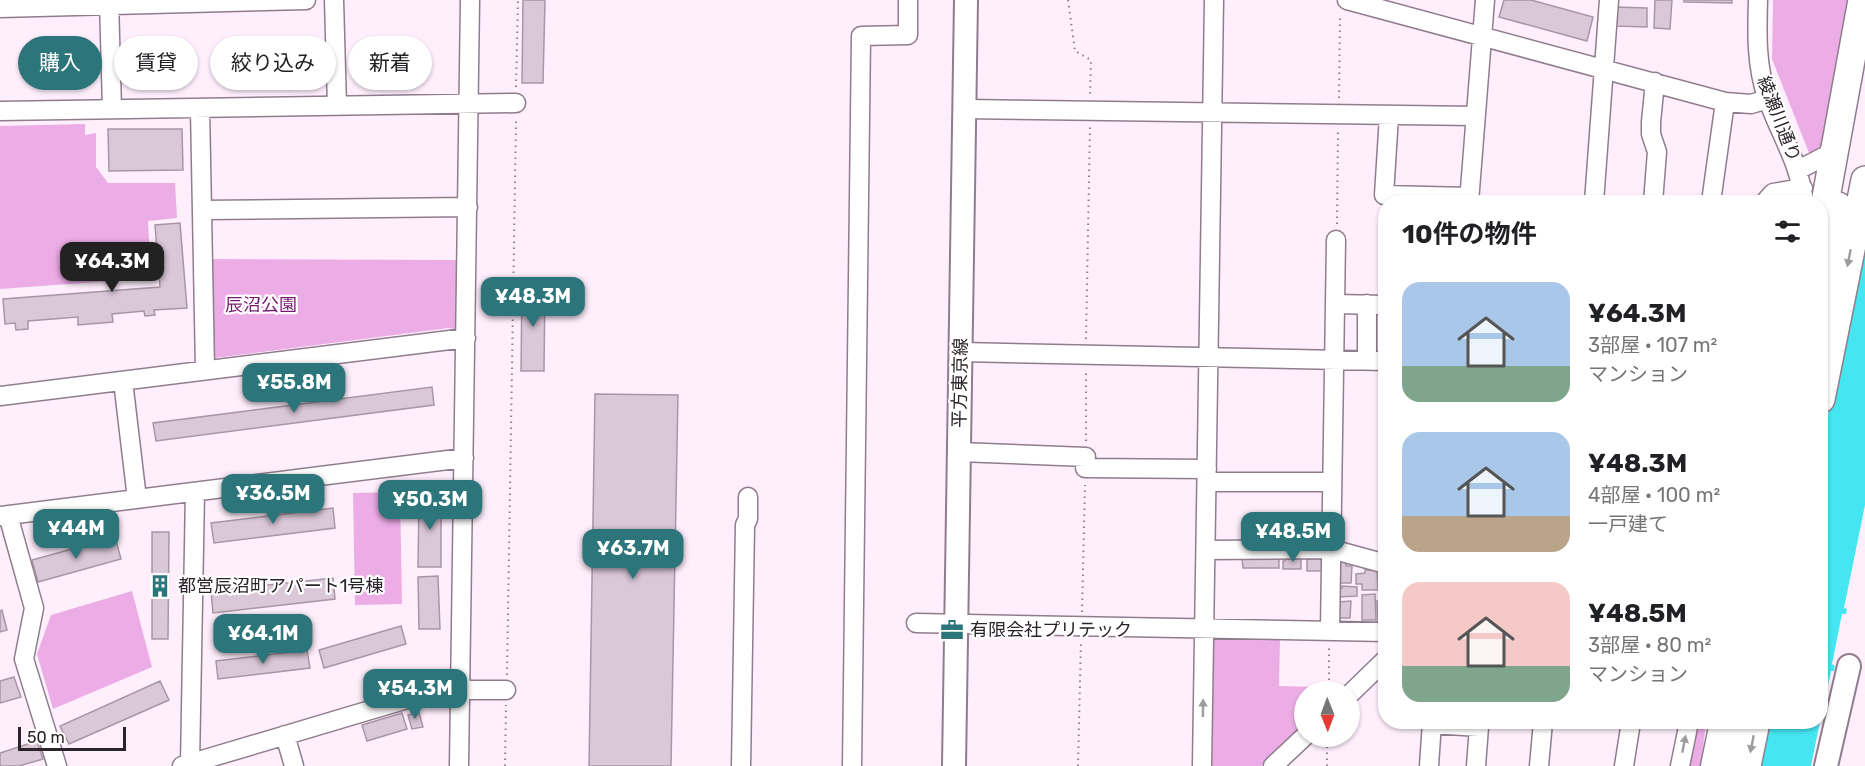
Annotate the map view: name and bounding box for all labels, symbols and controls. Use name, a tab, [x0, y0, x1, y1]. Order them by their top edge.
chip: 購入	[18, 36, 102, 90]
chip: 賃貸	[114, 36, 198, 90]
chip: 絞り込み	[210, 36, 336, 90]
chip: 新着	[348, 36, 432, 90]
street label: 綾瀬川通り	[1753, 73, 1805, 165]
icon: filters	[1771, 215, 1804, 248]
text: 10件の物件	[1402, 219, 1537, 250]
pin: ¥64.3M	[63, 242, 161, 293]
text: ¥64.3M	[74, 249, 150, 273]
one-way arrow	[1844, 249, 1853, 268]
pin: ¥48.3M	[484, 277, 582, 328]
text: ¥48.3M	[495, 284, 571, 308]
park label: 辰沼公園	[225, 294, 297, 316]
text: ¥64.3M	[1588, 298, 1686, 329]
icon: home	[1450, 306, 1522, 378]
text: 3部屋 · 107 m²	[1588, 333, 1717, 357]
street label: 平方東京線	[948, 338, 972, 428]
text: マンション	[1588, 362, 1688, 386]
pin: ¥55.8M	[245, 363, 343, 414]
text: ¥55.8M	[256, 370, 332, 394]
text: ¥48.3M	[1588, 448, 1687, 479]
icon: home	[1450, 456, 1522, 528]
pin: ¥36.5M	[224, 474, 322, 525]
pin: ¥50.3M	[381, 480, 479, 531]
text: ¥36.5M	[235, 481, 311, 505]
text: 4部屋 · 100 m²	[1588, 483, 1720, 507]
text: ¥50.3M	[392, 487, 468, 511]
pin: ¥44M	[40, 509, 112, 560]
pin: ¥48.5M	[1244, 512, 1342, 563]
text: 一戸建て	[1588, 512, 1668, 536]
text: ¥44M	[47, 516, 105, 540]
text: ¥48.5M	[1255, 519, 1331, 543]
pin: ¥63.7M	[584, 529, 682, 580]
text: ¥63.7M	[596, 536, 670, 560]
building icon: 都営辰沼町アパート1号棟	[147, 573, 173, 599]
place label: 都営辰沼町アパート1号棟	[178, 575, 383, 597]
text: ¥48.5M	[1588, 598, 1687, 629]
icon: home	[1450, 606, 1522, 678]
pin: ¥64.1M	[214, 614, 312, 665]
office icon: 有限会社プリテック	[939, 617, 965, 643]
place label: 有限会社プリテック	[970, 619, 1132, 641]
text: ¥64.1M	[227, 621, 299, 645]
text: 3部屋 · 80 m²	[1588, 633, 1711, 657]
text: マンション	[1588, 662, 1688, 686]
pin: ¥54.3M	[366, 669, 464, 720]
text: ¥54.3M	[377, 676, 453, 700]
north arrow	[1294, 681, 1360, 747]
map controls	[1294, 681, 1360, 747]
one-way arrow	[1199, 698, 1208, 717]
scale bar	[18, 724, 126, 752]
text: 50 m	[27, 728, 65, 747]
one-way arrow	[1680, 734, 1689, 753]
one-way arrow	[1747, 734, 1756, 753]

